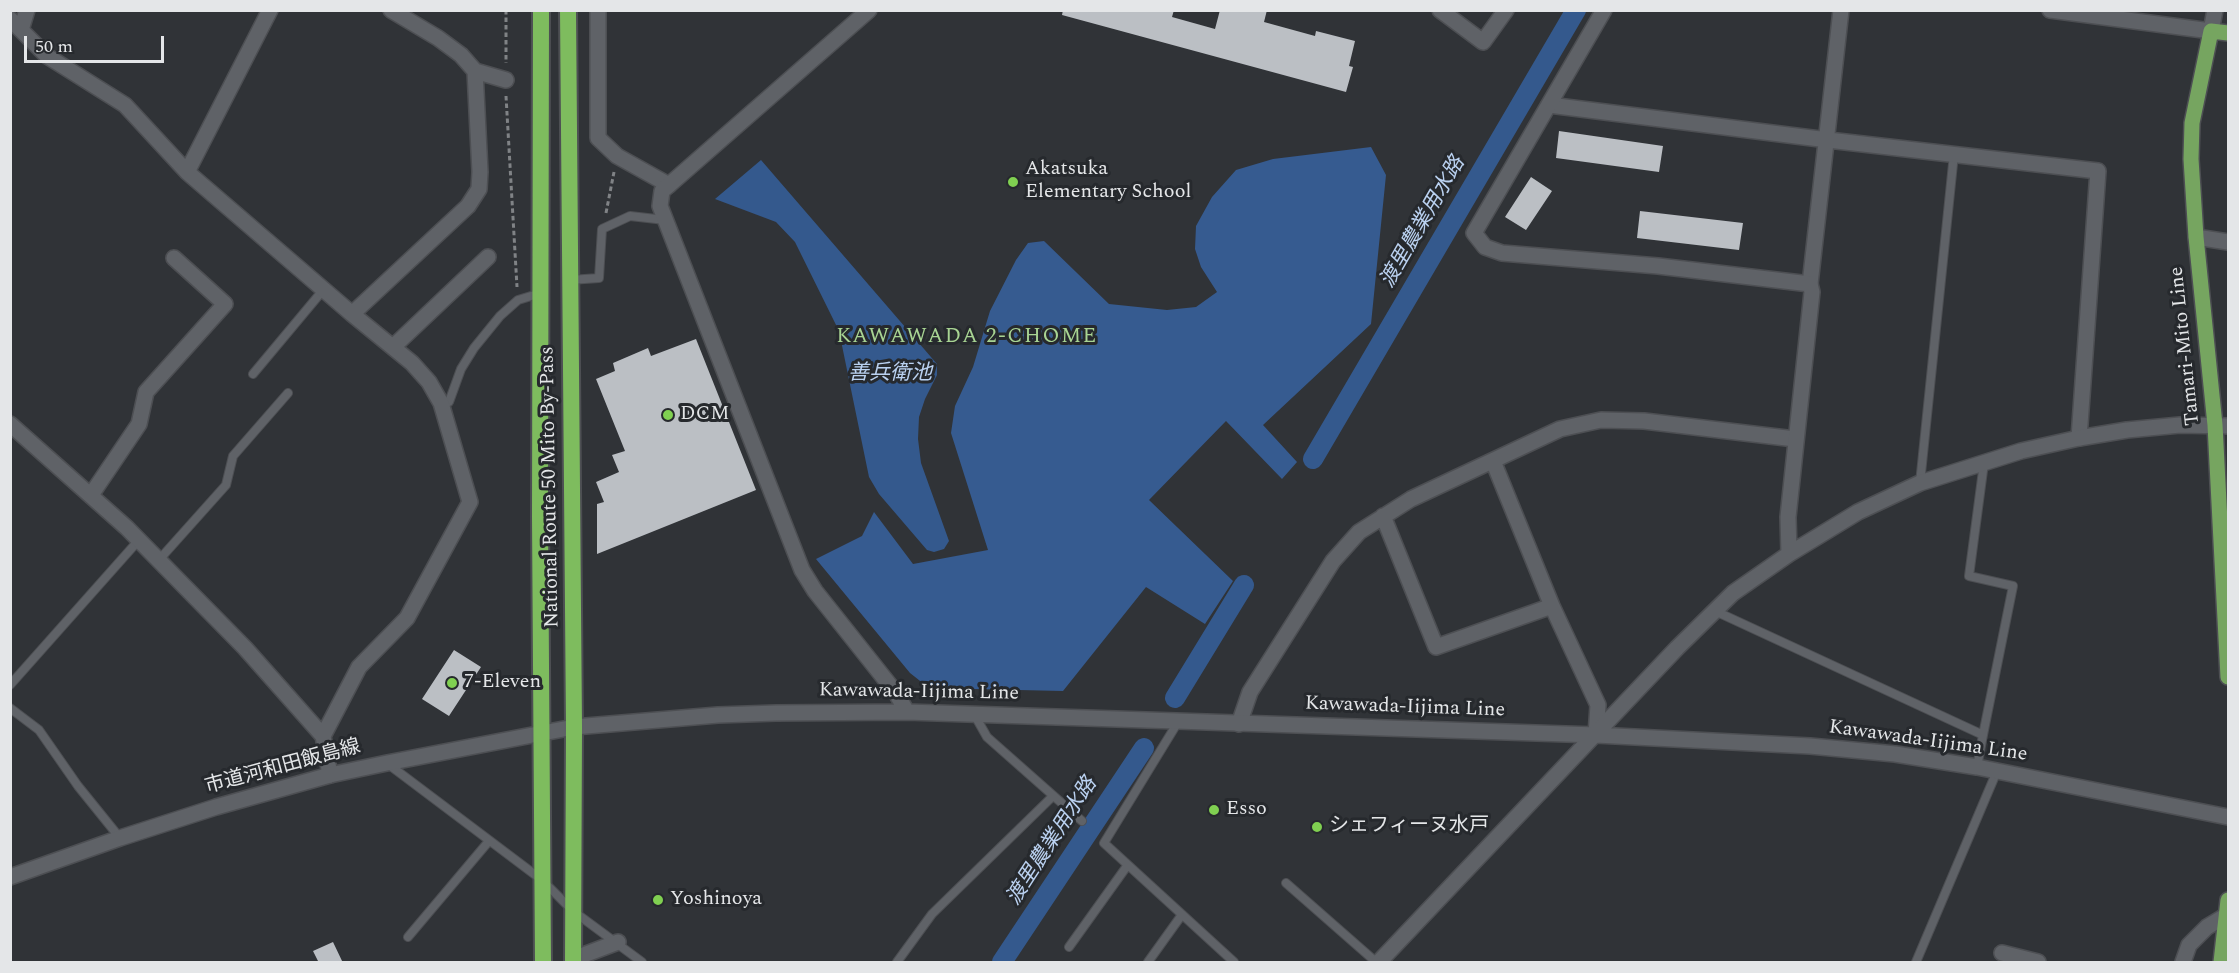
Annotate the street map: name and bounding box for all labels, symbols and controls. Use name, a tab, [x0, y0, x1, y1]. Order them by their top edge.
scale bar	[27, 24, 166, 62]
text: 50 m	[35, 33, 73, 60]
water label: 渡里農業用水路	[1376, 153, 1472, 293]
place label: Akatsuka Elementary School	[1025, 158, 1191, 205]
marker: Akatsuka Elementary School	[1006, 175, 1020, 189]
street label: Tamari-Mito Line	[2166, 265, 2206, 427]
district label: KAWAWADA 2-CHOME	[836, 325, 1098, 351]
street label: National Route 50 Mito By-Pass	[537, 346, 565, 628]
water label: 善兵衛池	[848, 362, 932, 388]
place label: DCM	[680, 403, 729, 427]
marker: DCM	[661, 408, 675, 422]
place label: 7-Eleven	[464, 671, 541, 695]
marker: 7-Eleven	[445, 676, 459, 690]
street label: Kawawada-Iijima Line	[819, 679, 1019, 707]
street label: Kawawada-Iijima Line	[1305, 693, 1505, 723]
street label: Kawawada-Iijima Line	[1827, 716, 2029, 768]
street label: 市道河和田飯島線	[203, 736, 363, 800]
water label: 渡里農業用水路	[1002, 773, 1104, 911]
place label: Esso	[1226, 798, 1267, 822]
marker: Esso	[1207, 803, 1221, 817]
place label: シェフィーヌ水戸	[1329, 815, 1489, 839]
marker: シェフィーヌ水戸	[1310, 820, 1324, 834]
place label: Yoshinoya	[670, 888, 762, 912]
marker: Yoshinoya	[651, 893, 665, 907]

